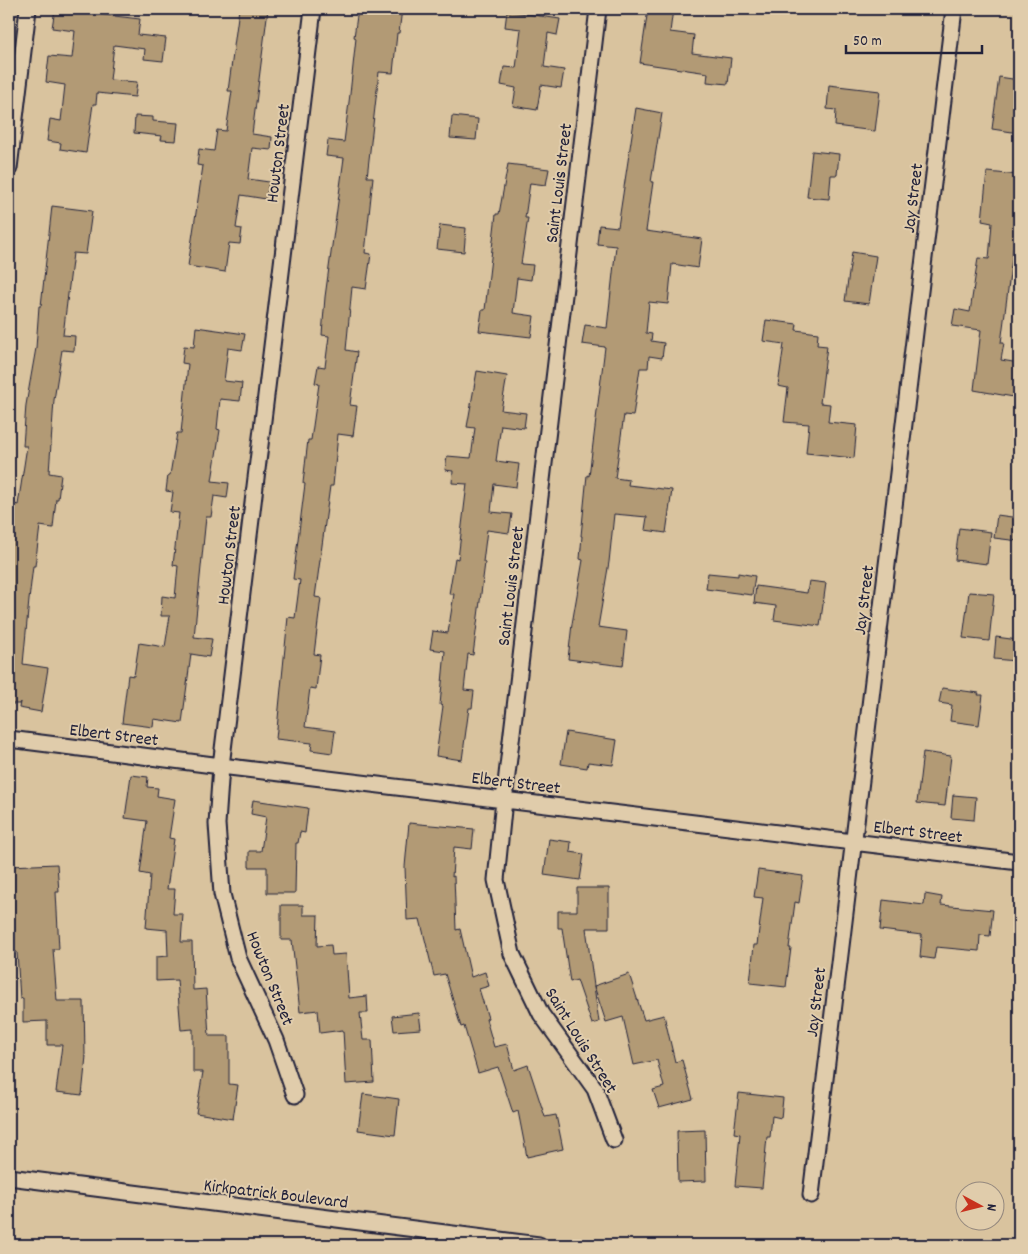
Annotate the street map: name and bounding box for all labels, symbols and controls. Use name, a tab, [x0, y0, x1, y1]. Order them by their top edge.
scale bar	[846, 22, 982, 54]
text: 50 m	[853, 31, 882, 53]
street label: Howton Street	[261, 102, 298, 204]
street label: Saint Louis Street	[541, 122, 580, 245]
street label: Jay Street	[898, 162, 931, 235]
street label: Howton Street	[212, 504, 249, 606]
street label: Saint Louis Street	[493, 525, 532, 648]
street label: Jay Street	[849, 564, 882, 637]
street label: Elbert Street	[68, 719, 160, 754]
street label: Elbert Street	[470, 767, 562, 802]
street label: Elbert Street	[872, 816, 964, 851]
street label: Howton Street	[238, 928, 299, 1030]
street label: Jay Street	[801, 966, 834, 1039]
street label: Saint Louis Street	[537, 984, 623, 1099]
street label: Kirkpatrick Boulevard	[202, 1174, 349, 1217]
north arrow	[956, 1182, 1006, 1232]
text: N	[981, 1203, 1001, 1212]

